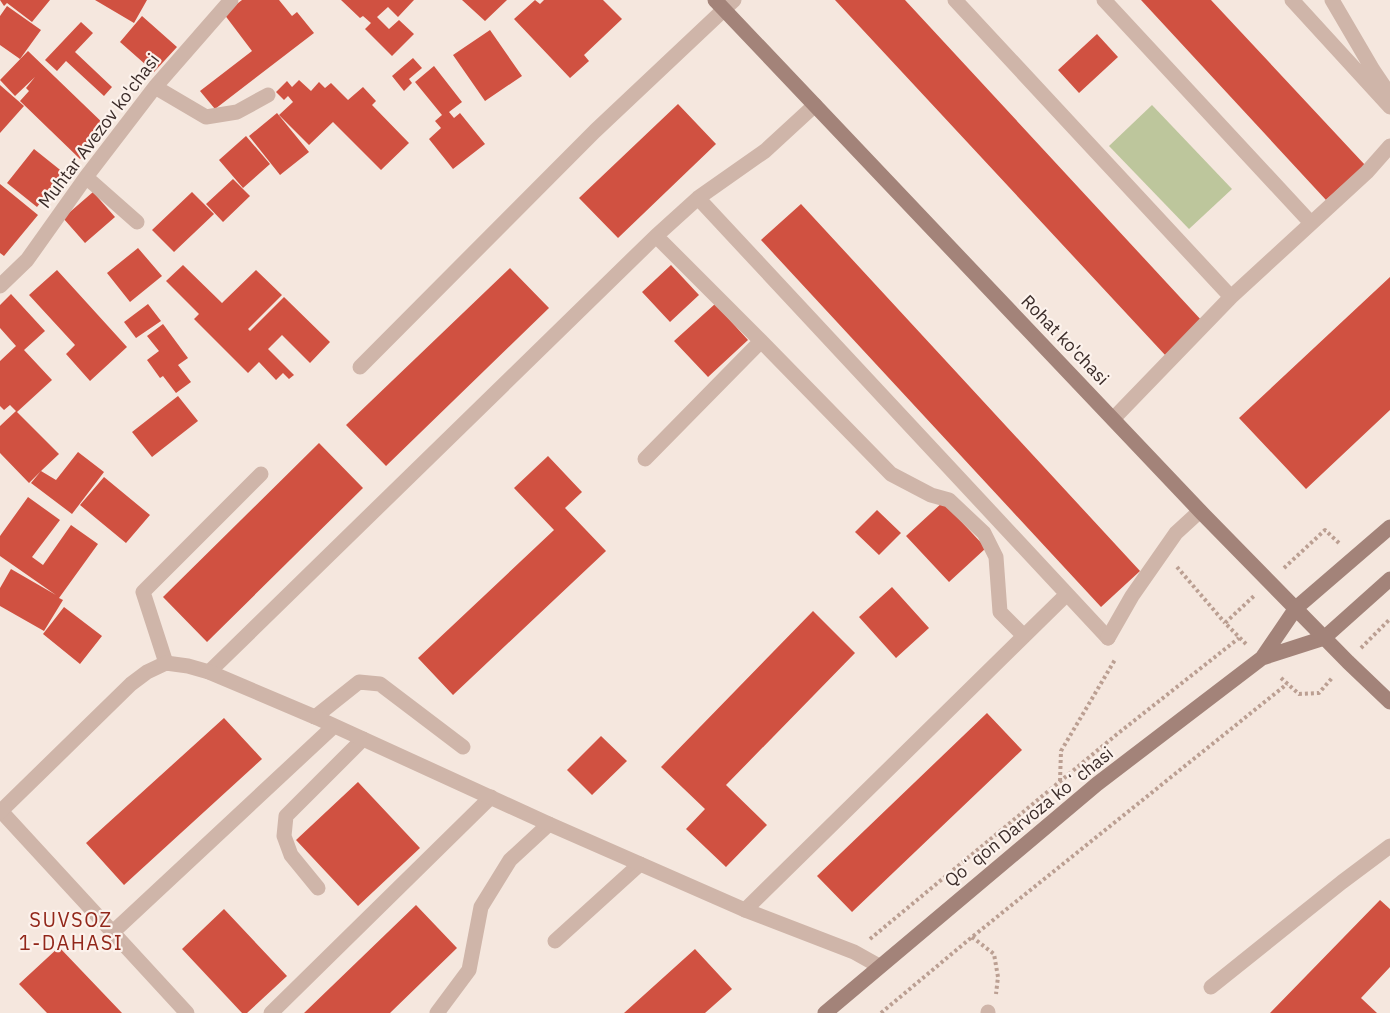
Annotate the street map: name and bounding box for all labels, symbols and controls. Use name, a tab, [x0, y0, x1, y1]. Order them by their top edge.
street label: Muhtar Avezov ko'chasi	[33, 49, 164, 213]
street label: Rohat ko'chasi	[1017, 290, 1114, 390]
street label: Qoʻqon Darvoza koʻchasi	[940, 742, 1118, 892]
district label: SUVSOZ 1-DAHASI	[19, 906, 123, 956]

